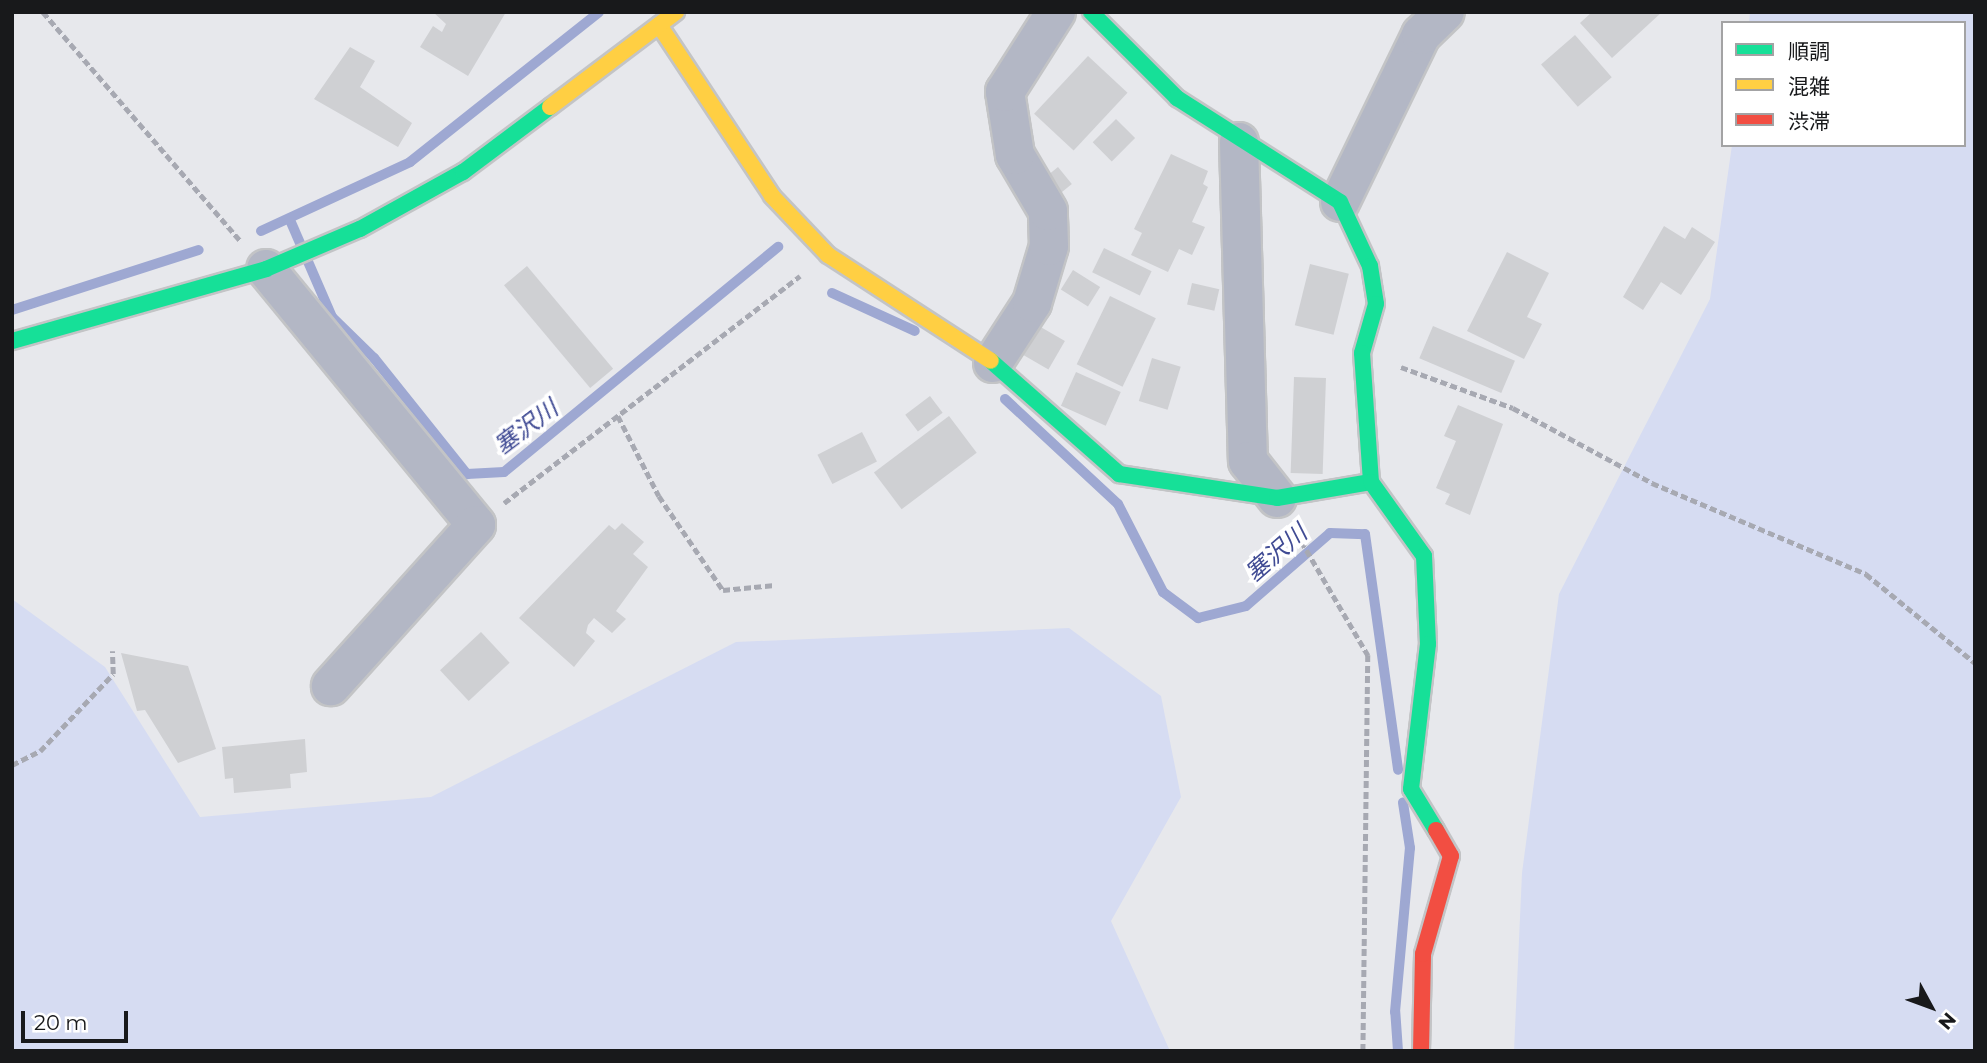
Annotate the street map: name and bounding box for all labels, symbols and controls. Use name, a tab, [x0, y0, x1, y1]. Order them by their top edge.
legend	[1721, 21, 1966, 147]
text: 順調	[1788, 39, 1830, 64]
text: 混雑	[1788, 74, 1830, 99]
text: 渋滞	[1788, 109, 1830, 134]
water label: 塞沢川	[489, 394, 563, 460]
water label: 塞沢川	[1239, 519, 1313, 587]
north arrow	[1896, 972, 1966, 1042]
scale bar	[24, 996, 131, 1040]
text: N	[1934, 1008, 1961, 1034]
text: 20 m	[34, 1010, 88, 1035]

